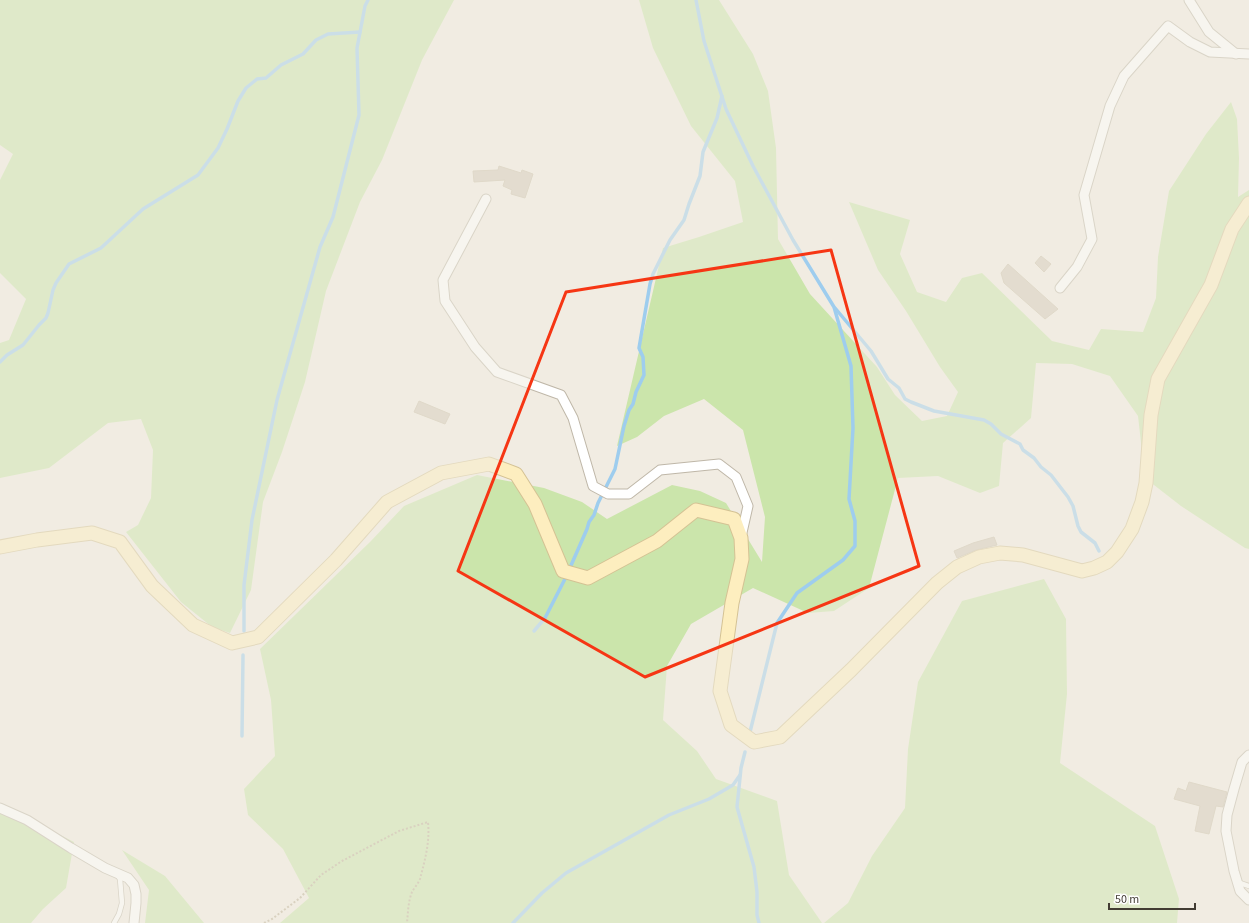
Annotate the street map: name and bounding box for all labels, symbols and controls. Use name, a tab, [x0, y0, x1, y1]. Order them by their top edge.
scale bar	[1109, 885, 1195, 911]
text: 50 m	[1115, 891, 1139, 908]

